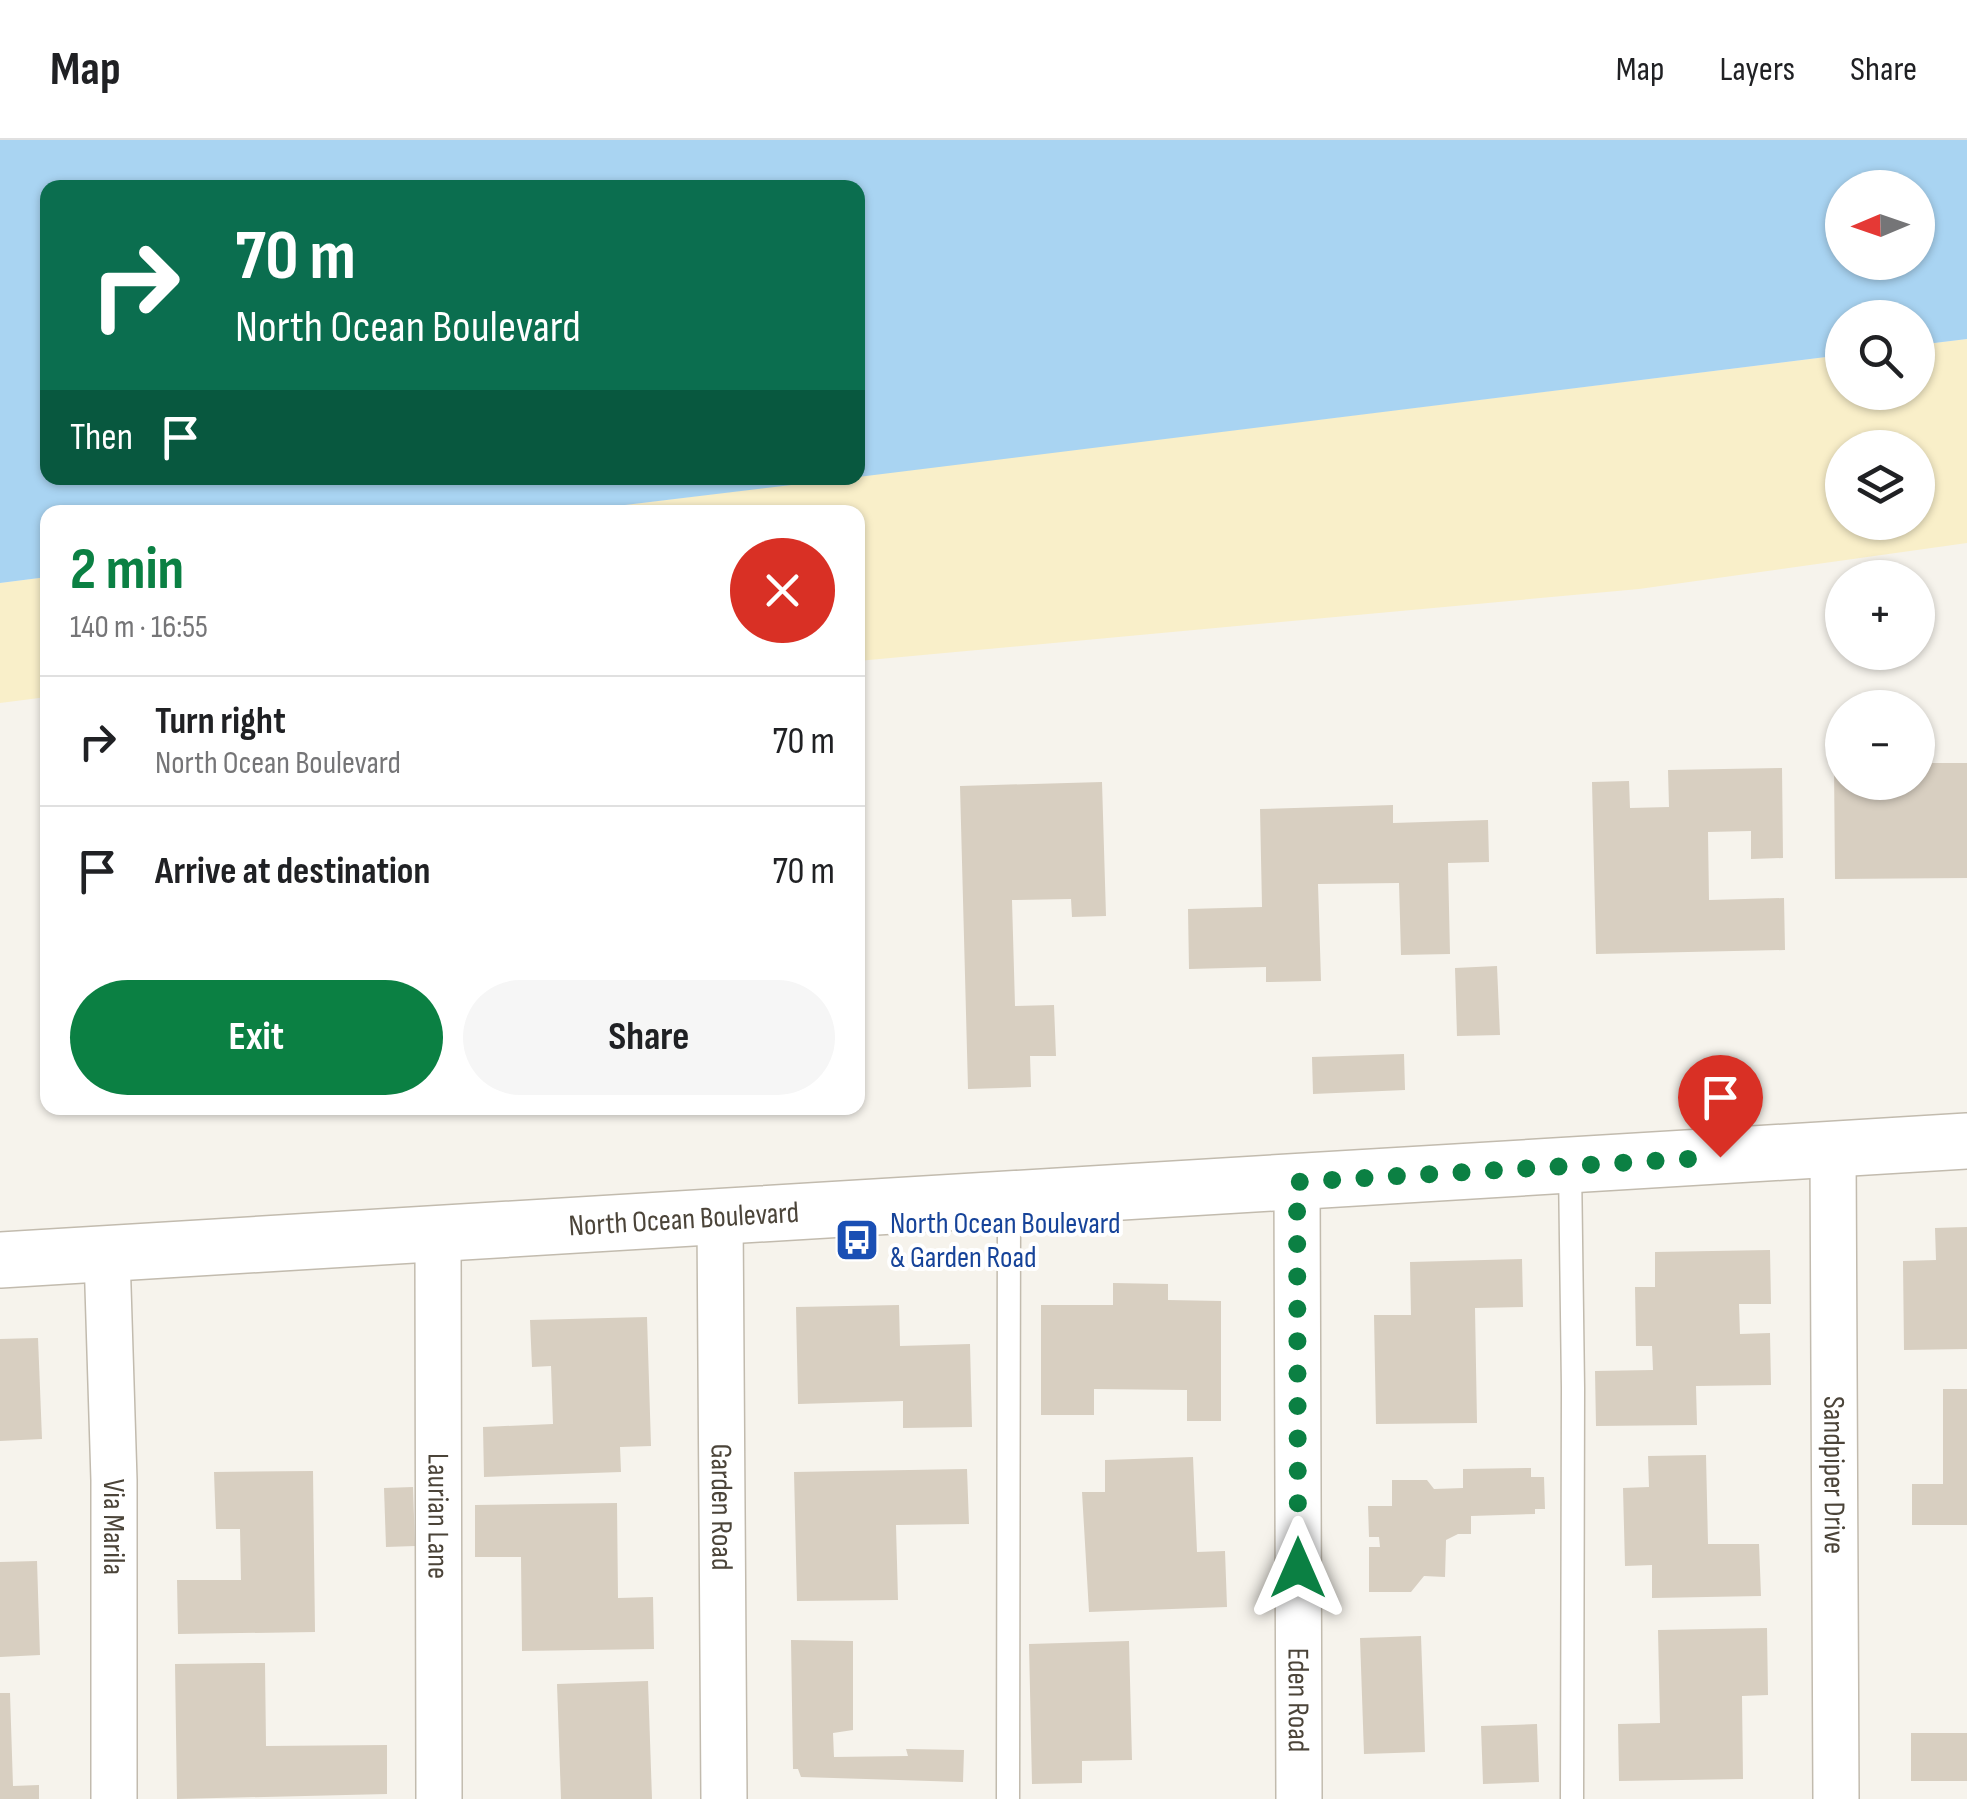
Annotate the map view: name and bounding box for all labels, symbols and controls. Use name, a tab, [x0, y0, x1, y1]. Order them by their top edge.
text: Map	[50, 41, 121, 98]
text: Map	[1616, 48, 1664, 91]
text: Layers	[1719, 48, 1795, 91]
text: Share	[1850, 48, 1917, 91]
north arrow	[1825, 170, 1935, 280]
map controls	[1825, 170, 1935, 800]
text: 70 m	[235, 215, 356, 299]
icon: right	[70, 220, 200, 350]
text: North Ocean Boulevard	[235, 300, 581, 355]
button: search	[1825, 300, 1935, 410]
icon: arrive	[153, 410, 208, 465]
text: Then	[70, 415, 133, 460]
button: layers	[1825, 430, 1935, 540]
text: 2 min	[70, 534, 184, 606]
button: close	[730, 538, 835, 643]
button: +	[1825, 560, 1935, 670]
text: 140 m · 16:55	[70, 608, 208, 647]
button: −	[1825, 690, 1935, 800]
text: Turn right	[155, 699, 286, 744]
icon: right	[70, 714, 125, 769]
text: 70 m	[773, 719, 835, 764]
text: North Ocean Boulevard	[155, 744, 401, 783]
icon: arrive	[70, 844, 125, 899]
text: Arrive at destination	[155, 849, 430, 894]
text: 70 m	[773, 849, 835, 894]
button: Exit	[70, 980, 443, 1095]
button: Share	[463, 980, 835, 1095]
pin	[1678, 1055, 1763, 1158]
icon: arrive	[1693, 1070, 1748, 1125]
street label: North Ocean Boulevard	[568, 1195, 800, 1245]
place label: North Ocean Boulevard & Garden Road	[890, 1206, 1121, 1276]
bus stop icon: North Ocean Boulevard & Garden Road	[834, 1217, 880, 1263]
street label: Sandpiper Drive	[1815, 1396, 1852, 1554]
street label: Garden Road	[703, 1444, 739, 1570]
street label: Laurian Lane	[419, 1453, 456, 1579]
street label: Via Marila	[95, 1479, 131, 1575]
position arrow	[1246, 1516, 1350, 1620]
street label: Eden Road	[1280, 1648, 1316, 1752]

